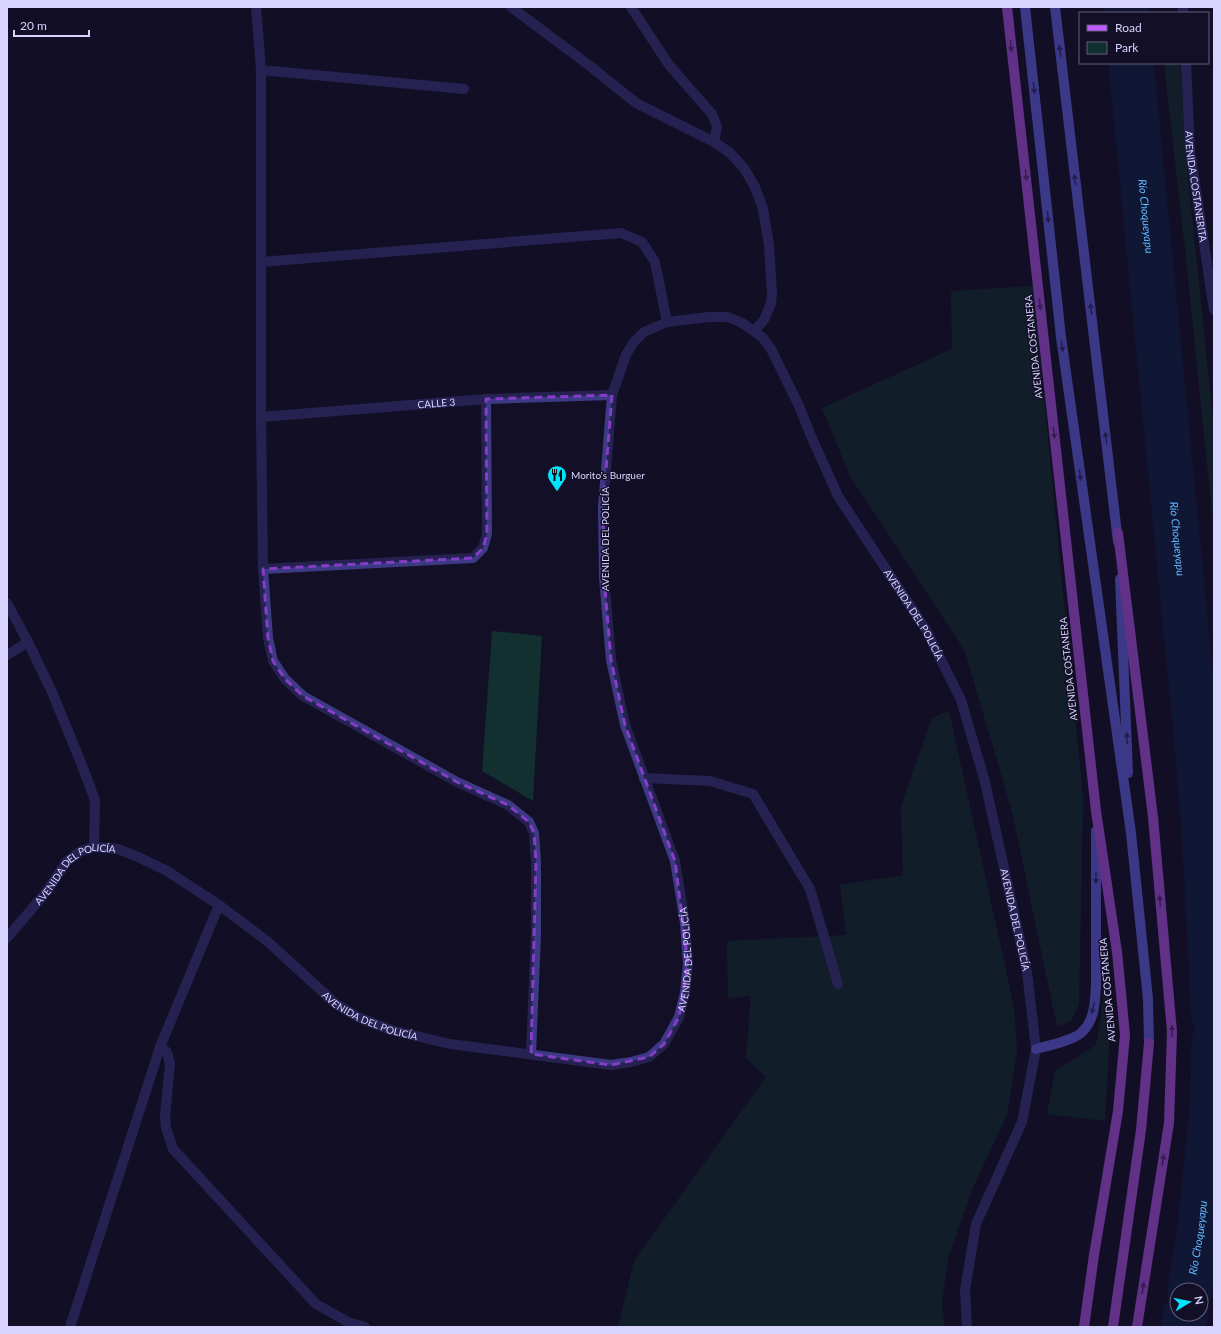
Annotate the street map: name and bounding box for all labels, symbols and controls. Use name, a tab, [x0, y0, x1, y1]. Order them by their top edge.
scale bar	[14, 12, 89, 38]
legend	[1079, 12, 1209, 64]
text: 20 m	[20, 18, 47, 33]
text: Road	[1115, 20, 1142, 35]
one-way arrow	[1008, 40, 1015, 52]
text: Park	[1115, 40, 1139, 55]
one-way arrow	[1057, 45, 1063, 57]
one-way arrow	[1031, 81, 1037, 94]
street label: AVENIDA COSTANERITA	[1183, 131, 1210, 243]
one-way arrow	[1022, 169, 1029, 181]
one-way arrow	[1072, 174, 1079, 186]
water label: Río Choqueyapu	[1136, 178, 1156, 254]
one-way arrow	[1045, 211, 1051, 223]
street label: AVENIDA COSTANERA	[1022, 294, 1044, 399]
one-way arrow	[1037, 298, 1043, 310]
one-way arrow	[1088, 303, 1094, 315]
one-way arrow	[1059, 340, 1065, 352]
street label: CALLE 3	[417, 395, 456, 410]
one-way arrow	[1051, 427, 1058, 439]
one-way arrow	[1103, 432, 1110, 445]
restaurant icon: Morito's Burguer	[546, 464, 568, 492]
place label: Morito's Burguer	[571, 469, 645, 481]
one-way arrow	[1077, 469, 1083, 481]
street label: AVENIDA DEL POLICÍA	[599, 486, 611, 591]
water label: Río Choqueyapu	[1168, 501, 1188, 577]
street label: AVENIDA DEL POLICÍA	[882, 567, 946, 662]
street label: AVENIDA COSTANERA	[1057, 616, 1079, 721]
one-way arrow	[1124, 731, 1130, 744]
street label: AVENIDA DEL POLICÍA	[32, 841, 116, 907]
street label: AVENIDA DEL POLICÍA	[998, 867, 1033, 972]
one-way arrow	[1093, 872, 1099, 885]
one-way arrow	[1157, 895, 1163, 907]
street label: AVENIDA DEL POLICÍA	[675, 906, 694, 1013]
street label: AVENIDA COSTANERA	[1096, 937, 1118, 1042]
street label: AVENIDA DEL POLICÍA	[320, 989, 419, 1042]
one-way arrow	[1090, 1002, 1096, 1014]
one-way arrow	[1169, 1024, 1175, 1037]
one-way arrow	[1160, 1154, 1166, 1166]
water label: Río Choqueyapu	[1186, 1200, 1209, 1276]
one-way arrow	[1140, 1282, 1146, 1295]
north arrow	[1169, 1282, 1209, 1322]
text: N	[1192, 1295, 1206, 1305]

